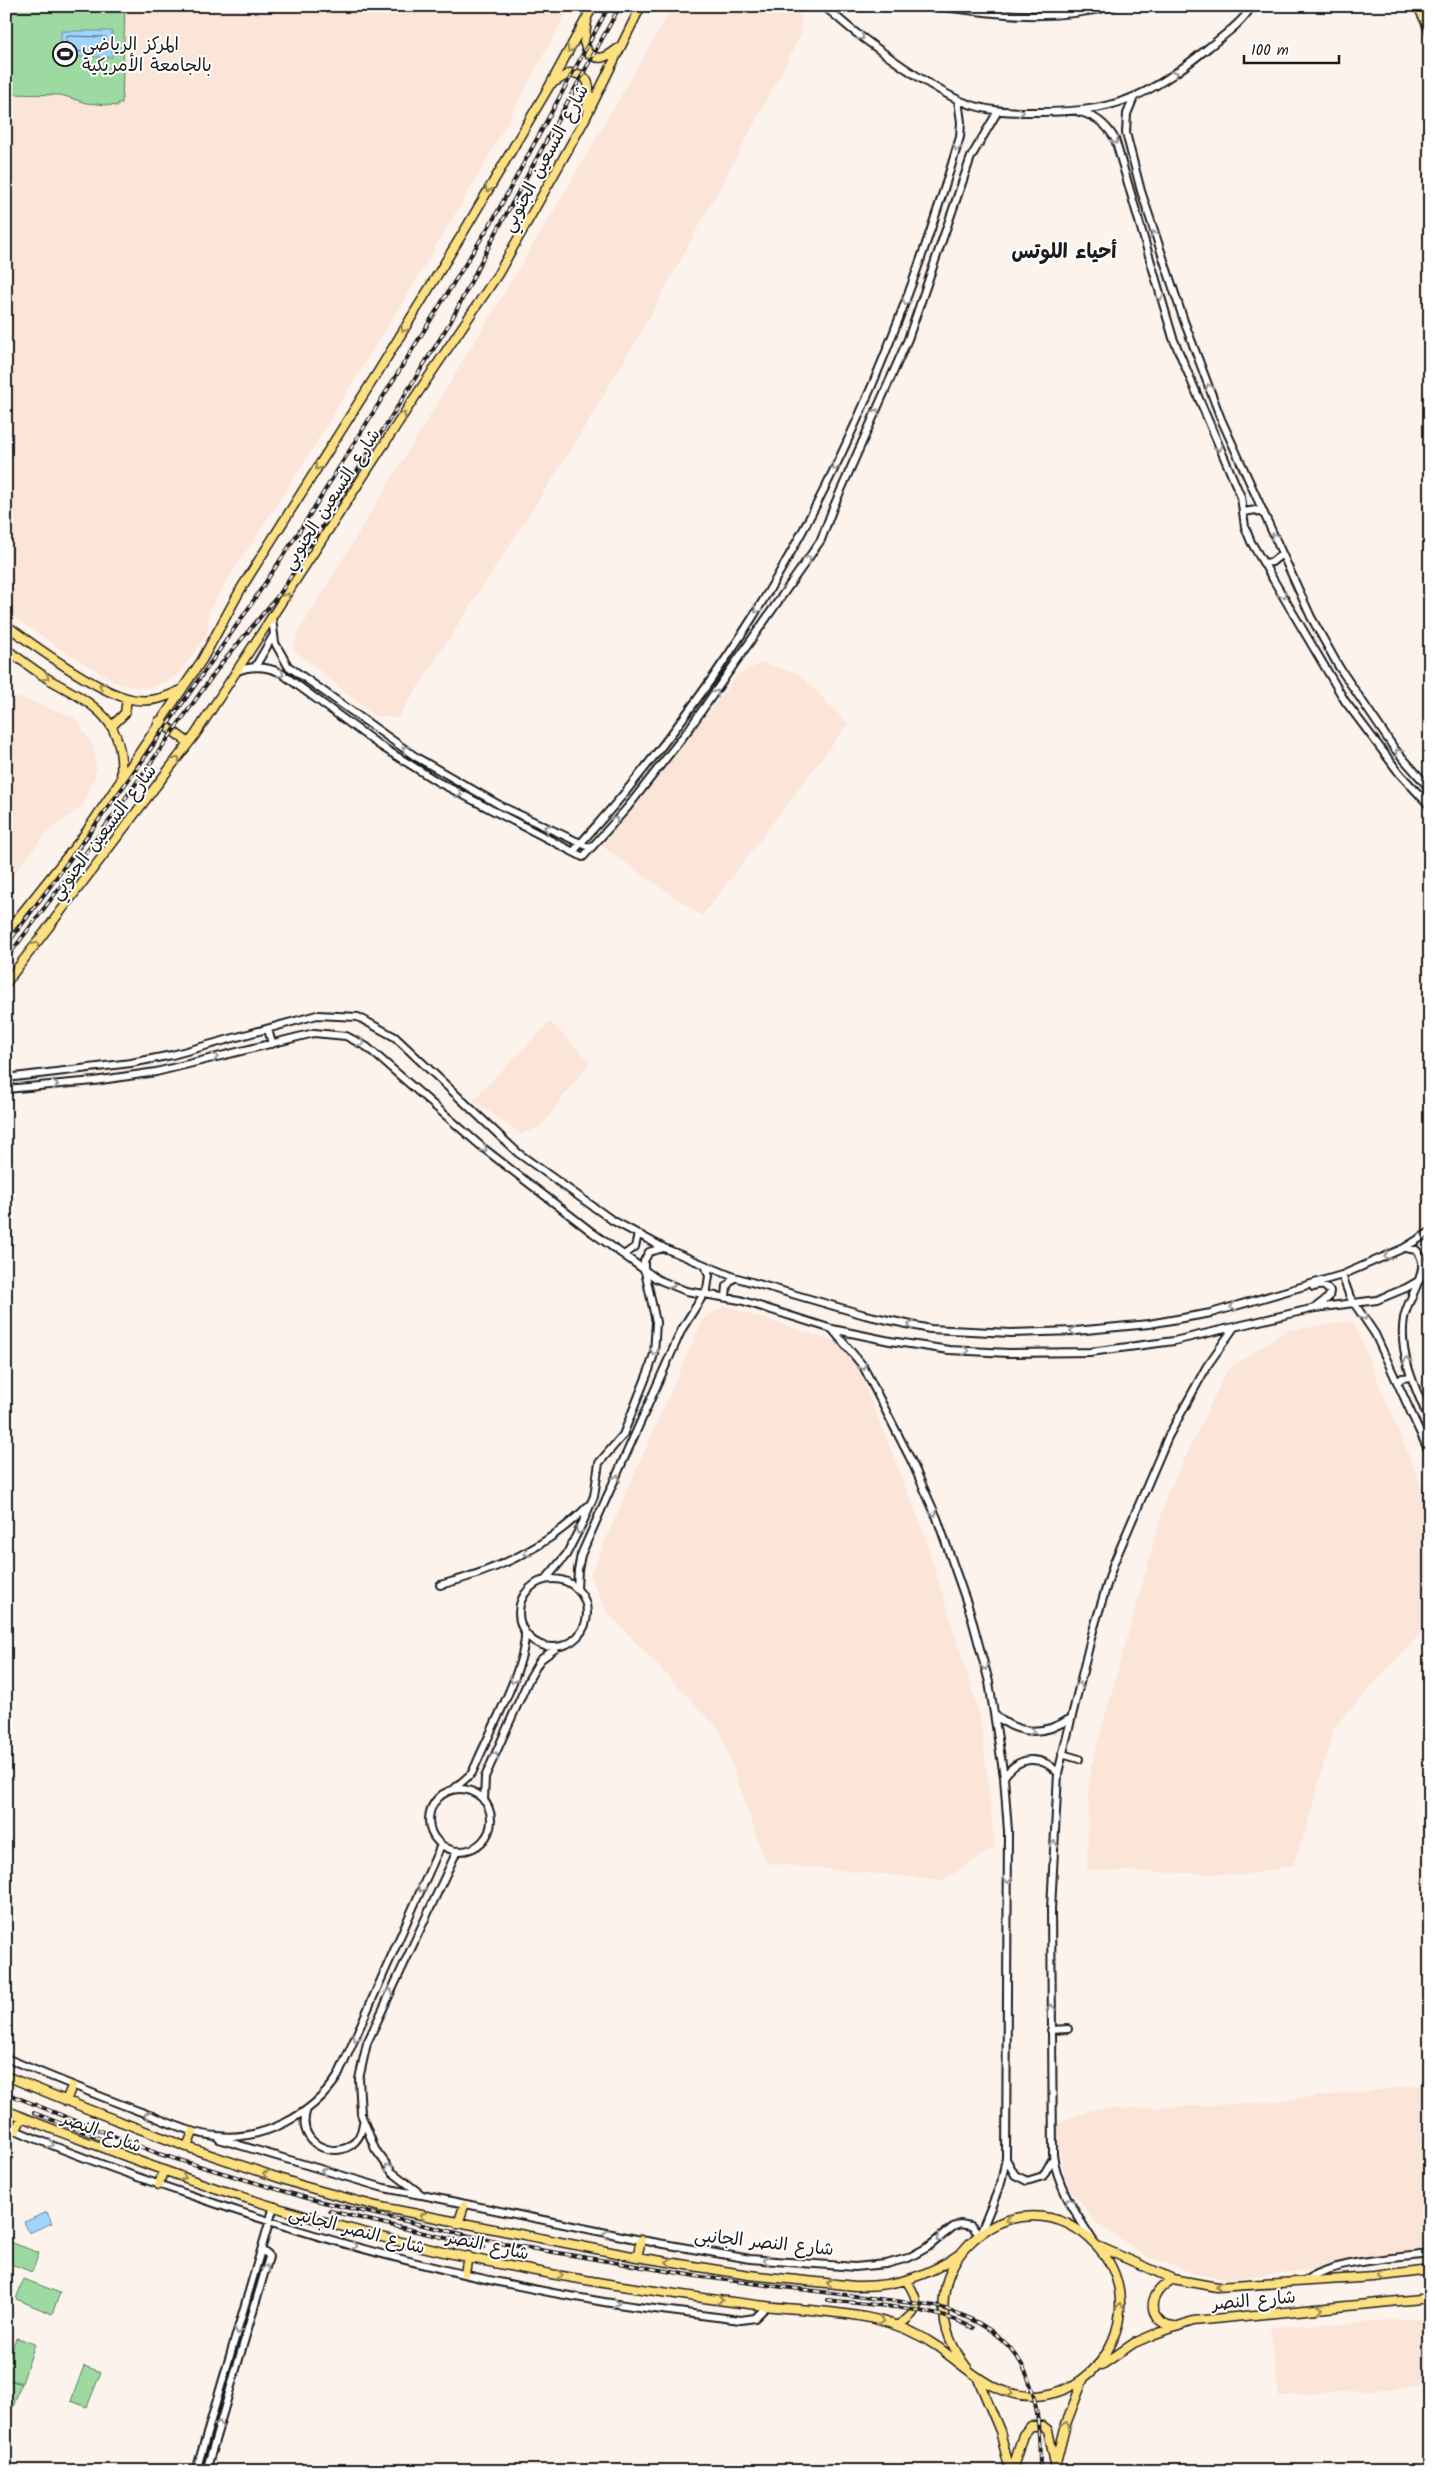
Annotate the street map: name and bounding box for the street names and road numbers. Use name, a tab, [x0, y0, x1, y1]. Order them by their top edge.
street label: شارع التسعين الجنوبي	[495, 80, 598, 238]
street label: شارع التسعين الجنوبي	[275, 423, 389, 576]
street label: شارع التسعين الجنوبي	[43, 759, 165, 907]
street label: شارع النصر	[55, 2104, 146, 2162]
street label: شارع النصر الجانبى	[285, 2199, 428, 2264]
street label: شارع النصر الجانبى	[693, 2222, 835, 2265]
street label: شارع النصر	[442, 2223, 532, 2269]
street label: شارع النصر	[1209, 2283, 1297, 2320]

